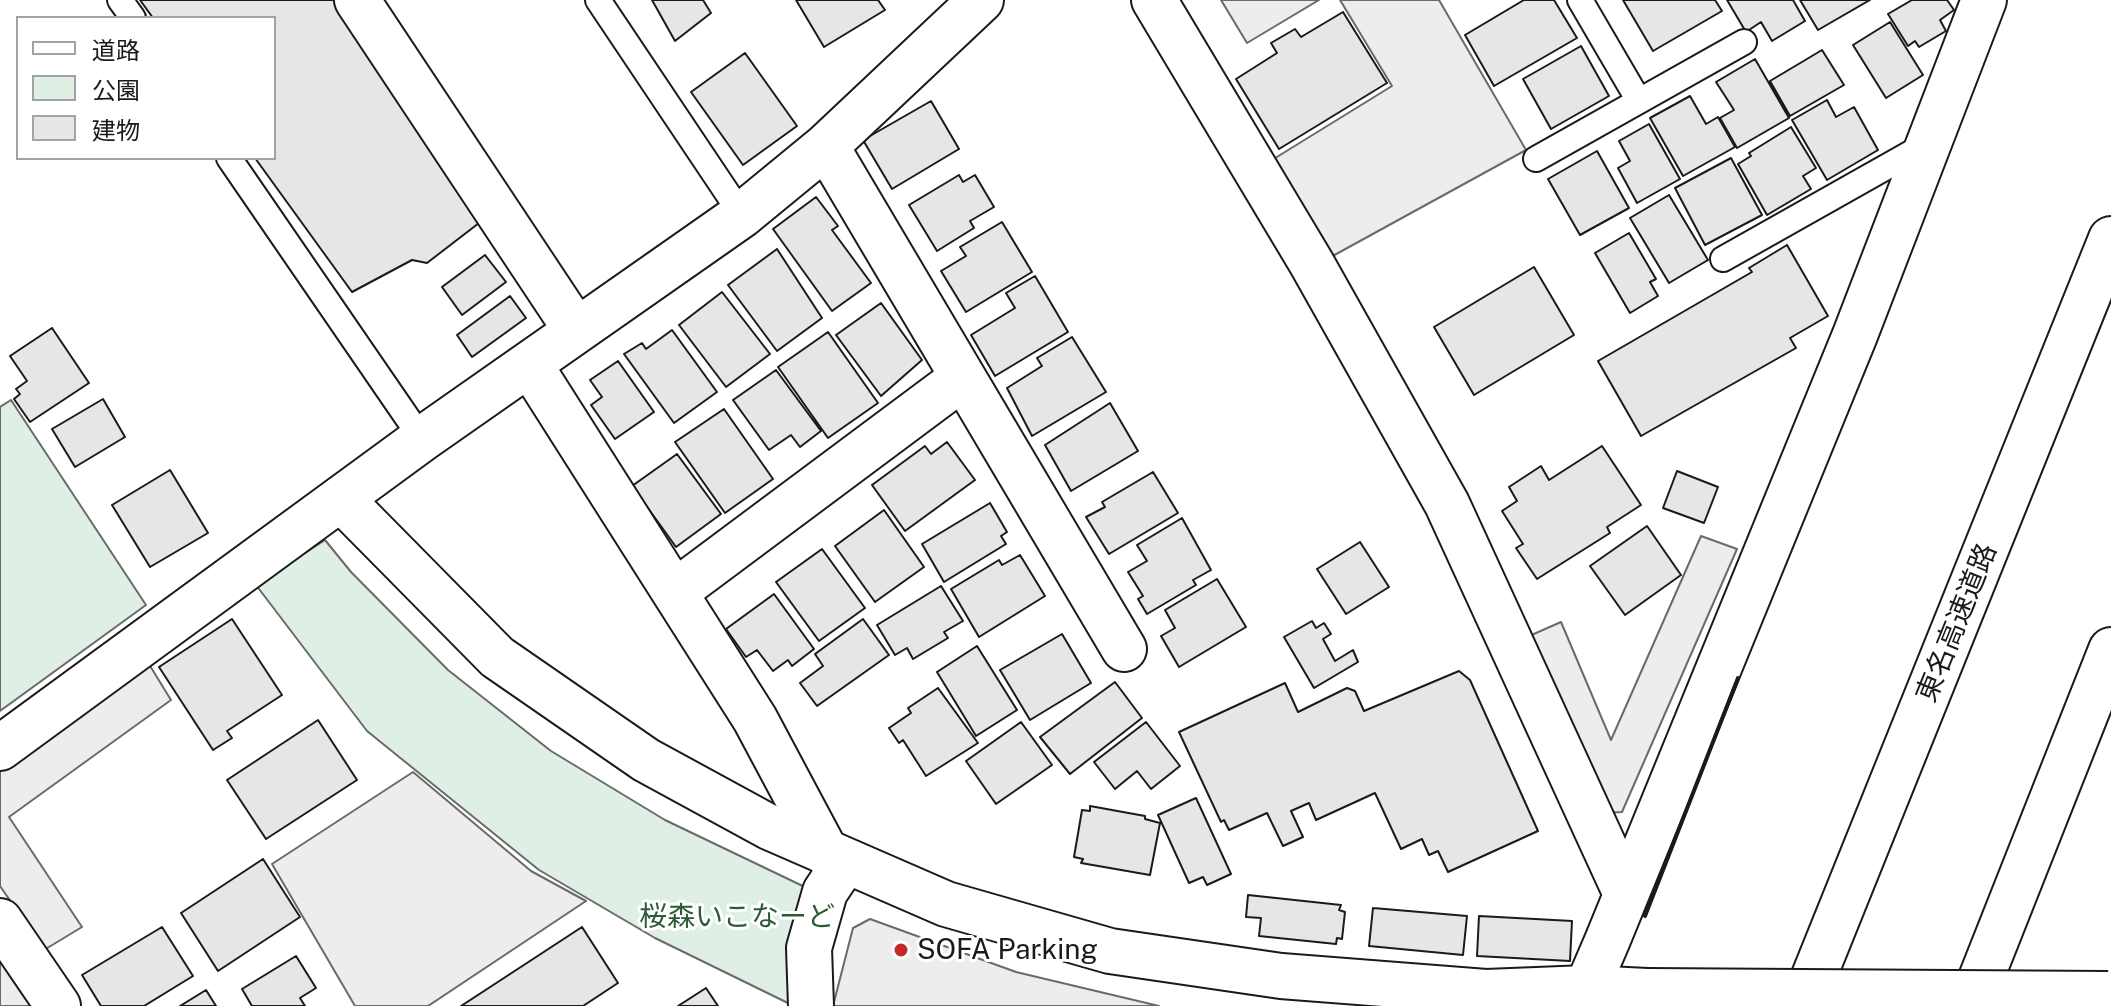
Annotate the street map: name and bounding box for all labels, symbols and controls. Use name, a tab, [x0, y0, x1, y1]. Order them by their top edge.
legend	[16, 16, 276, 160]
text: 道路	[92, 36, 140, 64]
text: 公園	[92, 76, 140, 104]
text: 建物	[92, 116, 140, 144]
street label: 東名高速道路	[1910, 539, 2004, 707]
park label: 桜森いこなーど	[639, 900, 835, 934]
place label: SOFA Parking	[917, 933, 1098, 967]
marker: SOFA Parking	[892, 941, 910, 959]

